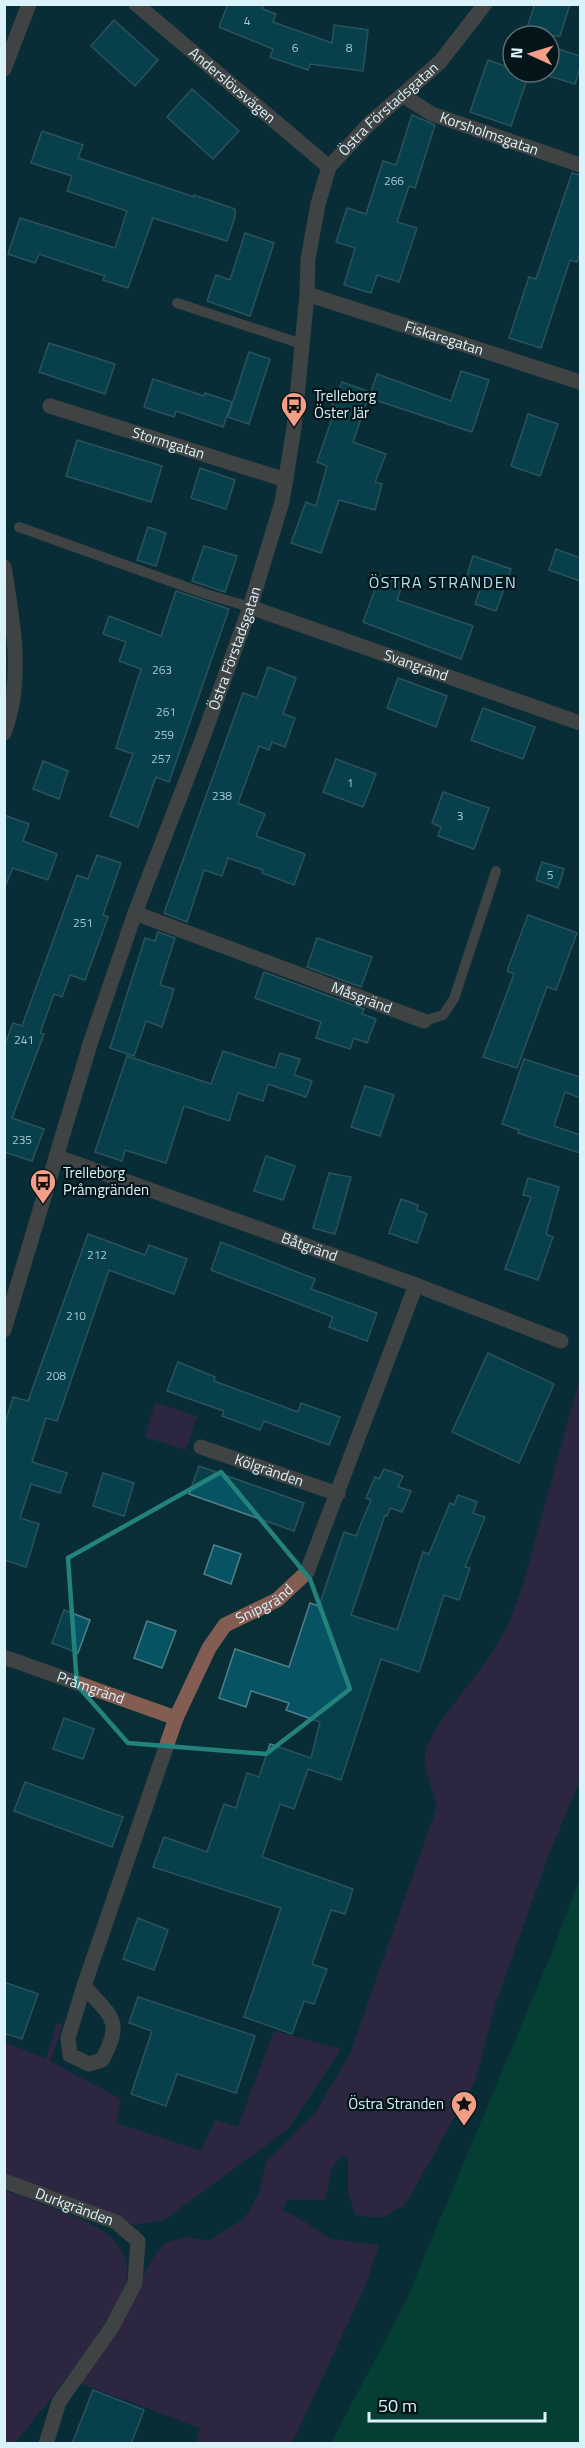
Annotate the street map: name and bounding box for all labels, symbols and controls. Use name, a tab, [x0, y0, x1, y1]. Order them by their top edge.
house number: 4	[244, 11, 251, 30]
north arrow	[501, 24, 561, 84]
house number: 6	[292, 38, 299, 57]
house number: 8	[346, 38, 353, 57]
street label: Anderslövsvägen	[184, 41, 281, 129]
text: N	[504, 47, 528, 59]
street label: Östra Förstadsgatan	[333, 56, 443, 161]
street label: Korsholmsgatan	[437, 106, 542, 161]
house number: 266	[384, 171, 404, 190]
street label: Fiskaregatan	[402, 314, 487, 361]
place label: Trelleborg Öster Jär	[314, 384, 377, 424]
bus stop icon: Trelleborg Öster Jär	[279, 390, 309, 428]
street label: Stormgatan	[129, 420, 208, 465]
district label: ÖSTRA STRANDEN	[369, 570, 517, 594]
street label: Östra Förstadsgatan	[202, 584, 267, 713]
street label: Svangränd	[381, 643, 452, 687]
house number: 263	[152, 660, 172, 679]
house number: 261	[156, 702, 176, 721]
house number: 259	[154, 725, 174, 744]
house number: 257	[151, 749, 171, 768]
house number: 1	[347, 773, 353, 792]
house number: 238	[212, 786, 232, 805]
house number: 3	[457, 806, 463, 825]
house number: 5	[547, 865, 554, 884]
house number: 251	[73, 913, 93, 932]
street label: Måsgränd	[328, 975, 396, 1019]
house number: 241	[14, 1030, 34, 1049]
house number: 235	[12, 1130, 32, 1149]
place label: Trelleborg Pråmgränden	[63, 1161, 149, 1201]
bus stop icon: Trelleborg Pråmgränden	[28, 1167, 58, 1205]
street label: Båtgränd	[278, 1226, 341, 1267]
house number: 212	[87, 1245, 107, 1264]
house number: 210	[66, 1306, 86, 1325]
house number: 208	[46, 1366, 66, 1385]
street label: Kölgränden	[232, 1447, 307, 1492]
street label: Snipgränd	[231, 1578, 298, 1629]
street label: Pråmgränd	[54, 1665, 128, 1710]
place icon: Östra Stranden	[449, 2089, 479, 2127]
place label: Östra Stranden	[348, 2092, 444, 2115]
street label: Durkgränden	[32, 2181, 117, 2231]
scale bar	[369, 2385, 544, 2423]
text: 50 m	[378, 2392, 417, 2419]

